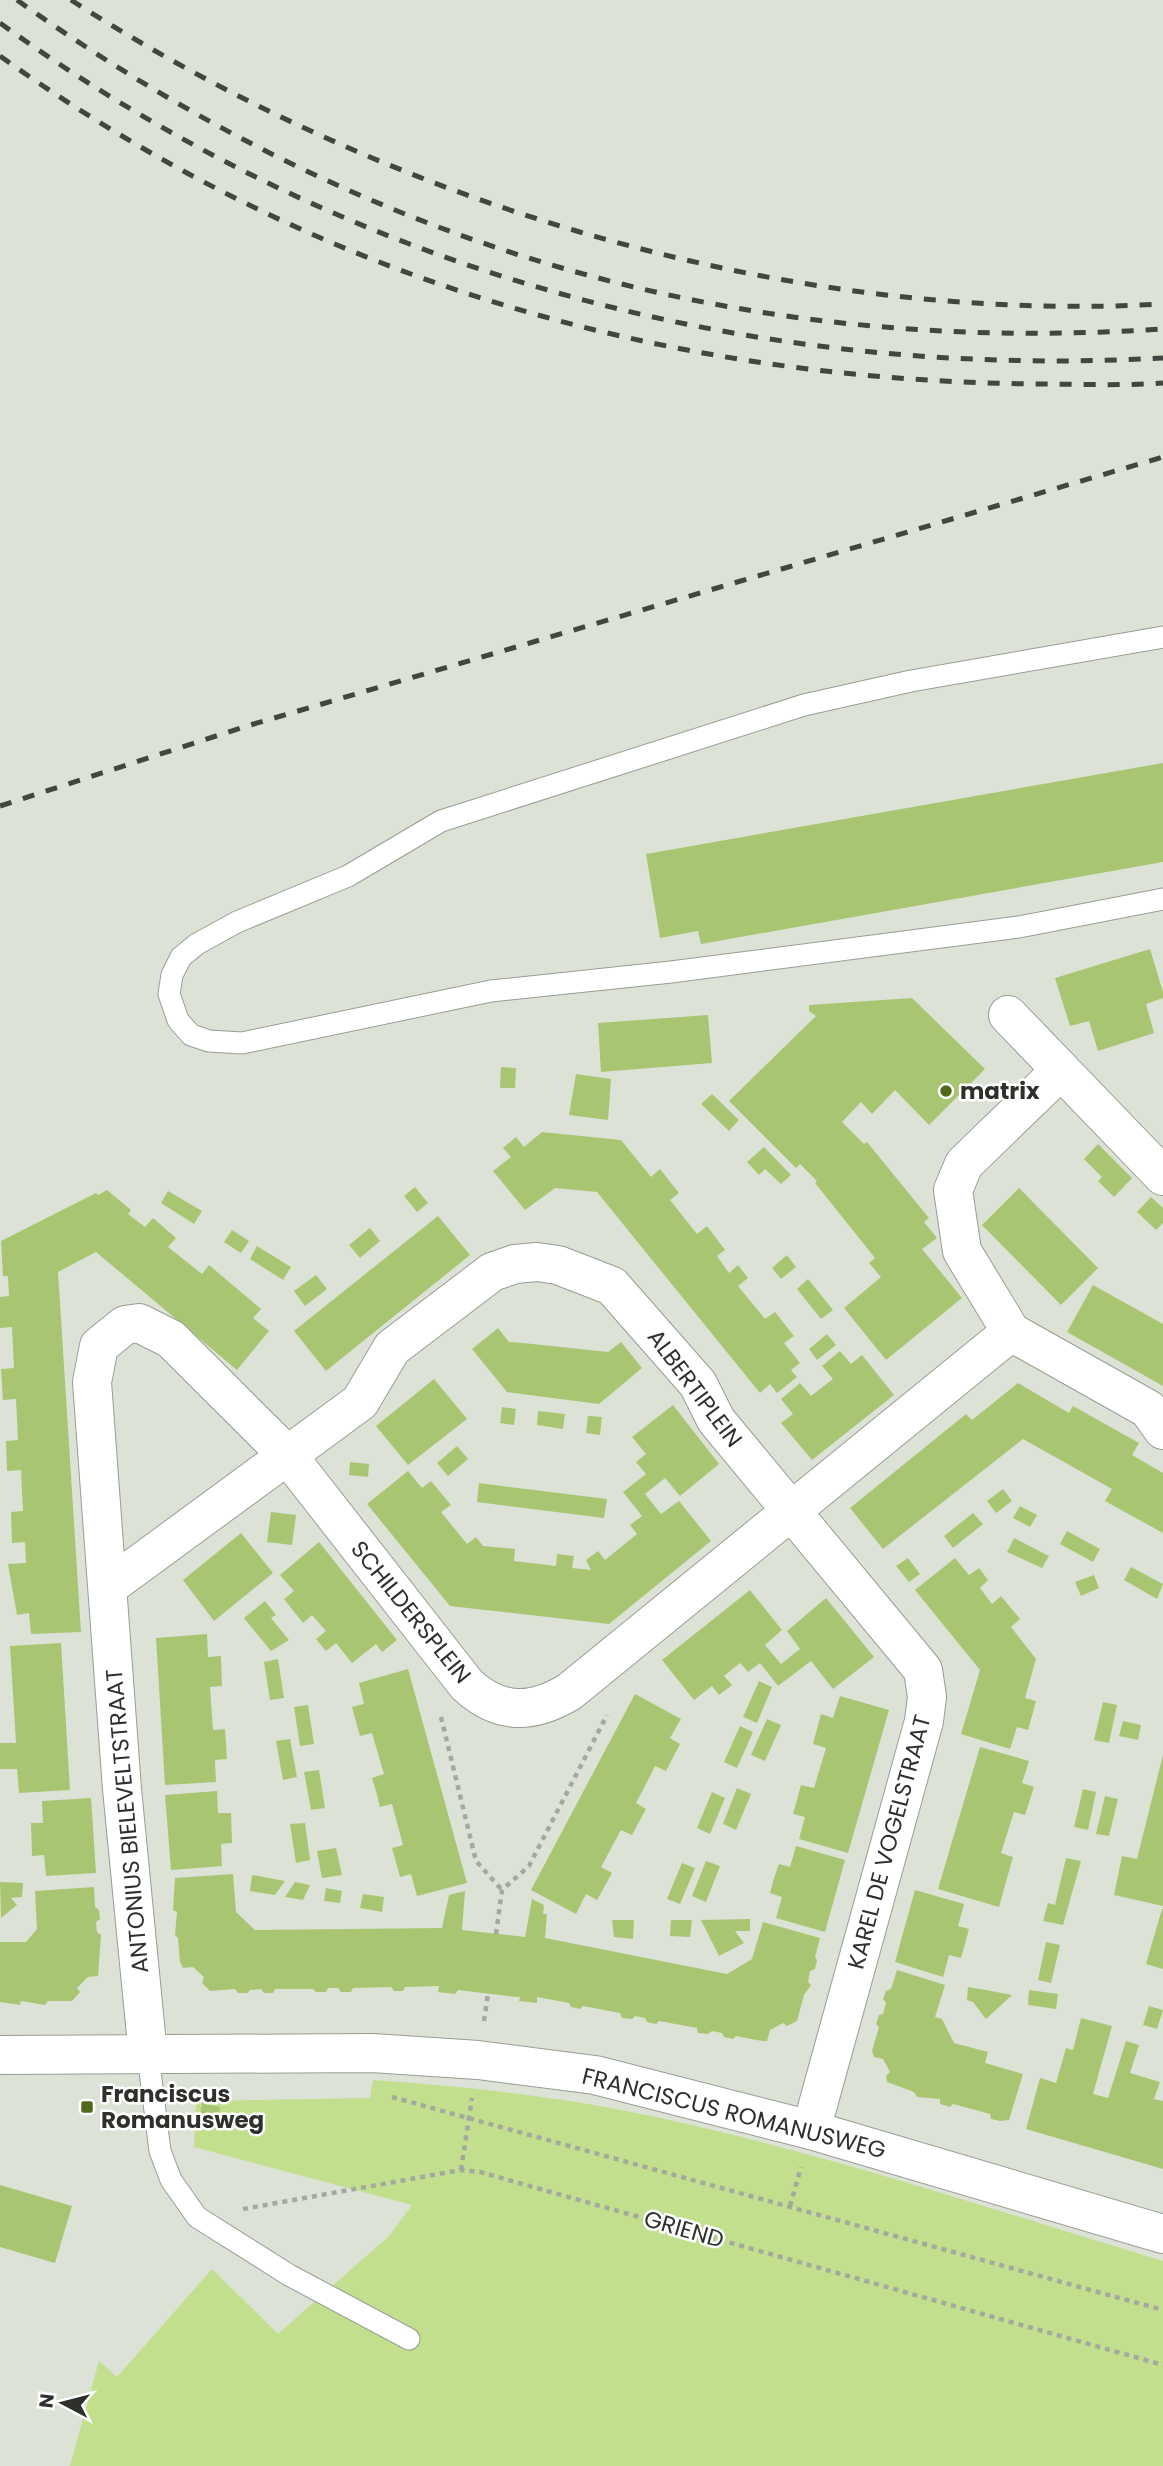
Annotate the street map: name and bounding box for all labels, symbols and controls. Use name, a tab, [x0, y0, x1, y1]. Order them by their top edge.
place label: matrix	[960, 1075, 1040, 1107]
marker: matrix	[938, 1083, 954, 1099]
street label: ALBERTIPLEIN	[640, 1322, 750, 1454]
street label: SCHILDERSPLEIN	[343, 1534, 479, 1690]
street label: ANTONIUS BIELEVELTSTRAAT	[98, 1667, 156, 1975]
street label: KAREL DE VOGELSTRAAT	[840, 1711, 938, 1973]
street label: FRANCISCUS ROMANUSWEG	[579, 2060, 889, 2166]
place label: Franciscus Romanusweg	[101, 2078, 264, 2136]
marker: Franciscus Romanusweg	[79, 2099, 95, 2115]
street label: GRIEND	[640, 2202, 728, 2256]
north arrow	[28, 2368, 98, 2438]
text: N	[32, 2392, 61, 2410]

